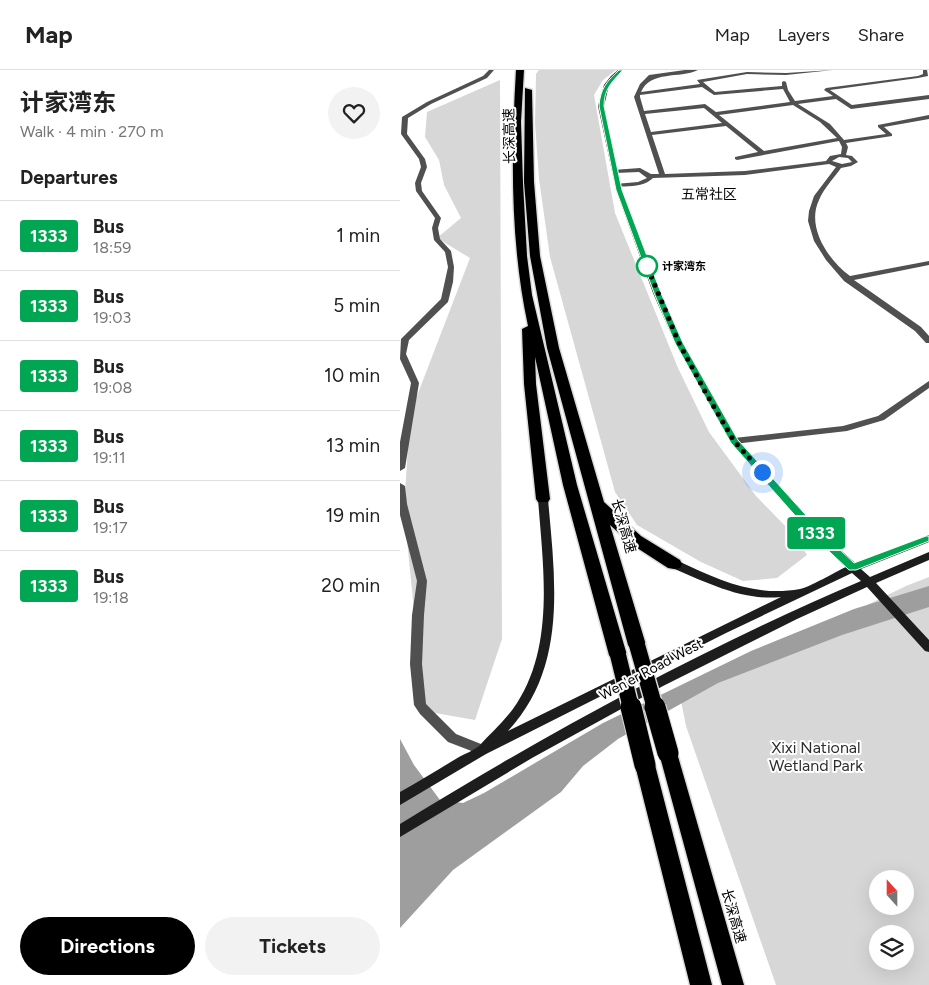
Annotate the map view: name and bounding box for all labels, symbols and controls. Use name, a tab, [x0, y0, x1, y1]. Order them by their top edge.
text: Map	[25, 20, 73, 49]
text: Map	[715, 24, 750, 46]
text: Layers	[778, 24, 830, 46]
text: Share	[858, 24, 904, 46]
button: heart	[328, 87, 380, 139]
text: 计家湾东	[20, 88, 116, 117]
street label: 长深高速	[501, 108, 518, 164]
text: Walk · 4 min · 270 m	[20, 122, 164, 141]
text: Departures	[20, 166, 118, 189]
district label: 五常社区	[681, 186, 737, 203]
text: Bus	[93, 215, 124, 238]
text: 1 min	[336, 224, 380, 247]
text: 1333	[30, 225, 68, 247]
text: 18:59	[93, 238, 131, 257]
marker: 计家湾东	[636, 255, 658, 277]
place label: 计家湾东	[662, 260, 706, 273]
text: Bus	[93, 285, 124, 308]
text: 5 min	[333, 294, 380, 317]
text: 1333	[30, 295, 68, 317]
text: 19:03	[93, 308, 131, 327]
text: Bus	[93, 355, 124, 378]
text: 10 min	[324, 364, 380, 387]
text: 1333	[30, 365, 68, 387]
text: 19:08	[93, 378, 132, 397]
text: Bus	[93, 425, 124, 448]
text: 13 min	[326, 434, 380, 457]
text: 1333	[30, 435, 68, 457]
text: 19:11	[93, 448, 126, 467]
your location	[750, 460, 775, 485]
text: Bus	[93, 495, 124, 518]
street label: 长深高速	[608, 497, 639, 555]
text: 19 min	[326, 504, 380, 527]
text: 1333	[30, 505, 68, 527]
line badge: 1333	[781, 517, 851, 549]
text: 19:17	[93, 518, 128, 537]
text: 1333	[797, 522, 835, 544]
text: Bus	[93, 565, 124, 588]
text: 20 min	[321, 574, 380, 597]
text: 1333	[30, 575, 68, 597]
text: 19:18	[93, 588, 129, 607]
street label: Wen'er Road West	[596, 635, 706, 704]
park label: Xixi National Wetland Park	[769, 738, 863, 775]
north arrow	[869, 870, 914, 915]
map controls	[869, 870, 914, 970]
street label: 长深高速	[718, 887, 749, 945]
button: Directions	[20, 917, 195, 975]
button: Tickets	[205, 917, 380, 975]
button: layers	[869, 925, 914, 970]

